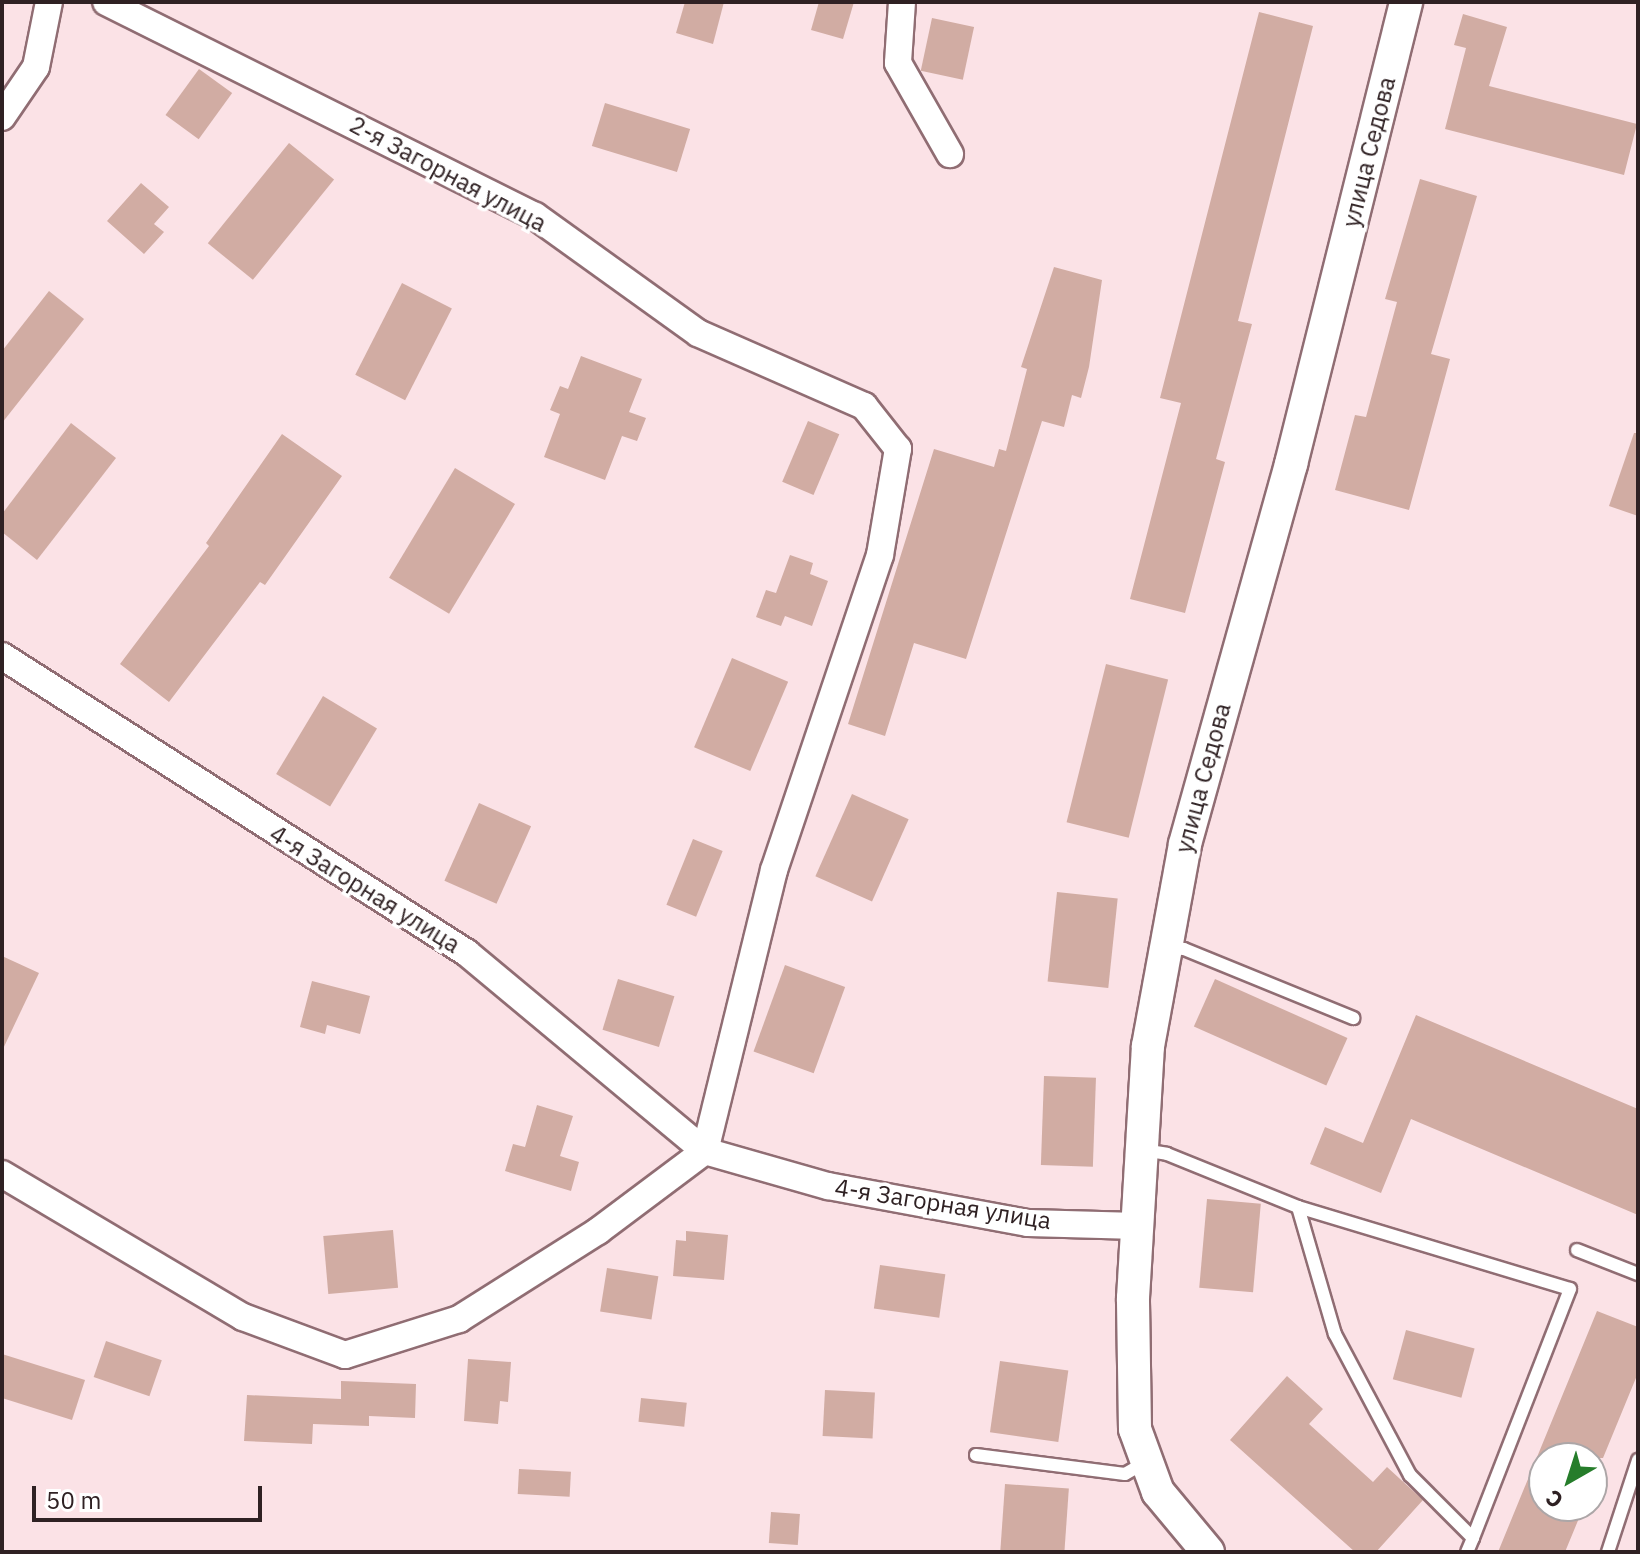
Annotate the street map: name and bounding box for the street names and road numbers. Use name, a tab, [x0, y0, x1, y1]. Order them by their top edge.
street label: улица Седова	[1336, 74, 1402, 230]
street label: 2-я Загорная улица	[345, 110, 551, 238]
street label: улица Седова	[1169, 700, 1237, 856]
street label: 4-я Загорная улица	[265, 819, 465, 959]
street label: 4-я Загорная улица	[833, 1173, 1053, 1235]

